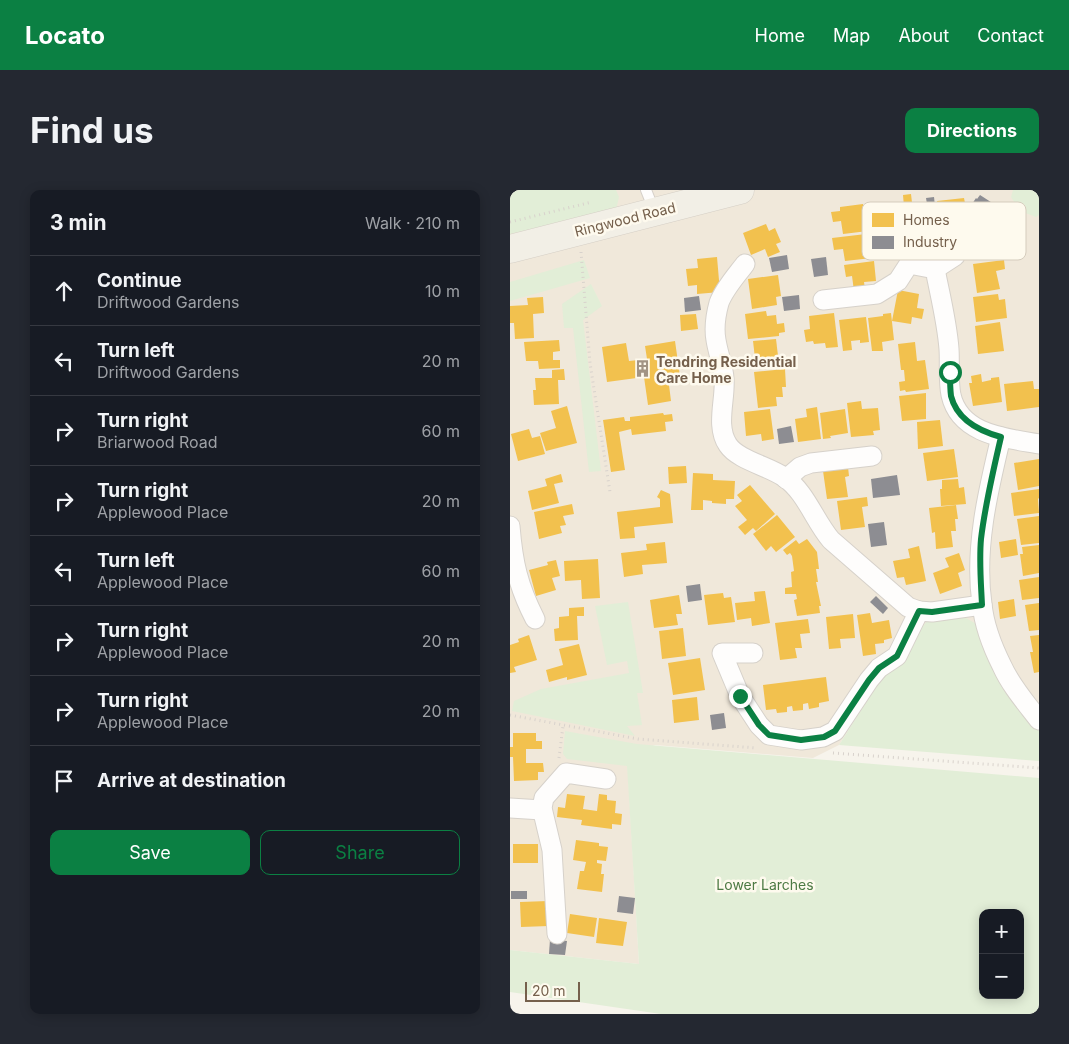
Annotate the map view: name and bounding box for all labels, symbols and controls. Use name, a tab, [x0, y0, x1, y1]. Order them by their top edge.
text: Locato	[25, 21, 105, 50]
text: Home	[755, 25, 805, 46]
text: Map	[833, 25, 870, 46]
text: About	[898, 25, 949, 46]
text: Contact	[977, 25, 1044, 46]
button: Directions	[905, 108, 1039, 153]
text: Find us	[30, 109, 154, 151]
street label: Ringwood Road	[573, 198, 677, 240]
legend	[862, 202, 1026, 260]
text: 3 min	[50, 210, 106, 235]
text: Homes	[903, 211, 950, 228]
text: Walk · 210 m	[365, 213, 460, 233]
text: Industry	[903, 233, 957, 250]
text: Continue	[97, 269, 182, 292]
icon: ahead	[50, 277, 78, 305]
text: 10 m	[425, 281, 460, 301]
text: Driftwood Gardens	[97, 292, 240, 312]
text: Turn left	[97, 339, 175, 362]
icon: left	[50, 347, 78, 375]
text: 20 m	[422, 351, 460, 371]
place label: Tendring Residential Care Home	[656, 353, 796, 386]
building icon: Tendring Residential Care Home	[632, 359, 652, 379]
route start	[939, 361, 962, 384]
text: Driftwood Gardens	[97, 362, 240, 382]
text: Turn right	[97, 409, 188, 432]
icon: right	[50, 417, 78, 445]
text: 60 m	[421, 421, 460, 441]
text: Briarwood Road	[97, 432, 218, 452]
text: Turn right	[97, 479, 188, 502]
icon: right	[50, 487, 78, 515]
text: 20 m	[422, 491, 460, 511]
text: Applewood Place	[97, 502, 228, 522]
text: Turn left	[97, 549, 175, 572]
icon: left	[50, 557, 78, 585]
text: 60 m	[421, 561, 460, 581]
text: Applewood Place	[97, 572, 228, 592]
text: Turn right	[97, 619, 188, 642]
icon: right	[50, 627, 78, 655]
text: 20 m	[422, 631, 460, 651]
text: Applewood Place	[97, 642, 228, 662]
route end	[729, 685, 752, 708]
text: Turn right	[97, 689, 188, 712]
icon: right	[50, 697, 78, 725]
text: 20 m	[422, 701, 460, 721]
text: Applewood Place	[97, 712, 228, 732]
icon: arrive	[50, 767, 78, 795]
text: Arrive at destination	[97, 769, 286, 792]
button: Save	[50, 830, 250, 875]
button: Share	[260, 830, 460, 875]
park label: Lower Larches	[716, 876, 814, 893]
map controls	[979, 909, 1024, 999]
button: +	[979, 909, 1024, 954]
button: −	[979, 954, 1024, 999]
scale bar	[525, 979, 580, 1002]
text: 20 m	[532, 982, 566, 999]

